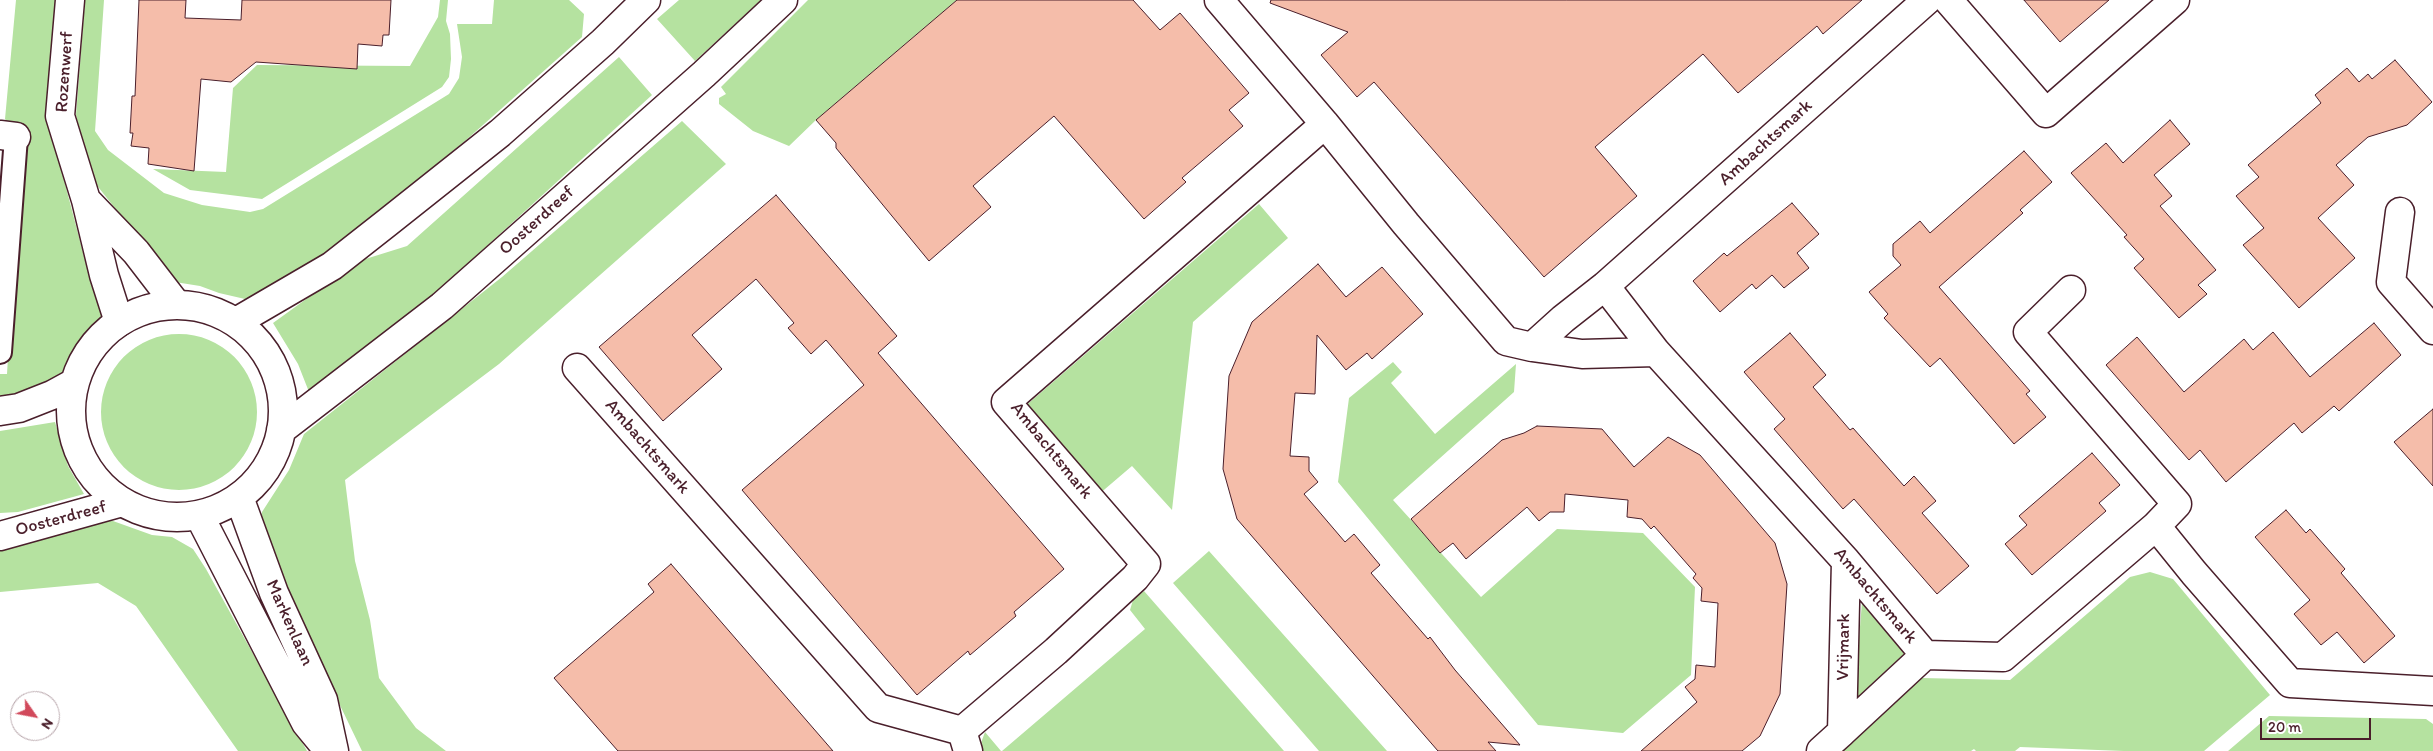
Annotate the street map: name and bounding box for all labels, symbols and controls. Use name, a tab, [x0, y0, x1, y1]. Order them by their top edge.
street label: Rozenwerf	[51, 31, 79, 113]
street label: Ambachtsmark	[1715, 95, 1817, 191]
street label: Oosterdreef	[495, 182, 579, 260]
street label: Ambachtsmark	[600, 395, 694, 499]
street label: Ambachtsmark	[1005, 398, 1097, 504]
street label: Oosterdreef	[13, 496, 109, 542]
street label: Ambachtsmark	[1829, 544, 1921, 648]
street label: Markenlaan	[260, 577, 318, 669]
street label: Vrijmark	[1833, 613, 1855, 681]
north arrow	[10, 691, 60, 741]
scale bar	[2263, 708, 2374, 740]
text: N	[37, 715, 57, 732]
text: 20 m	[2268, 718, 2301, 736]

